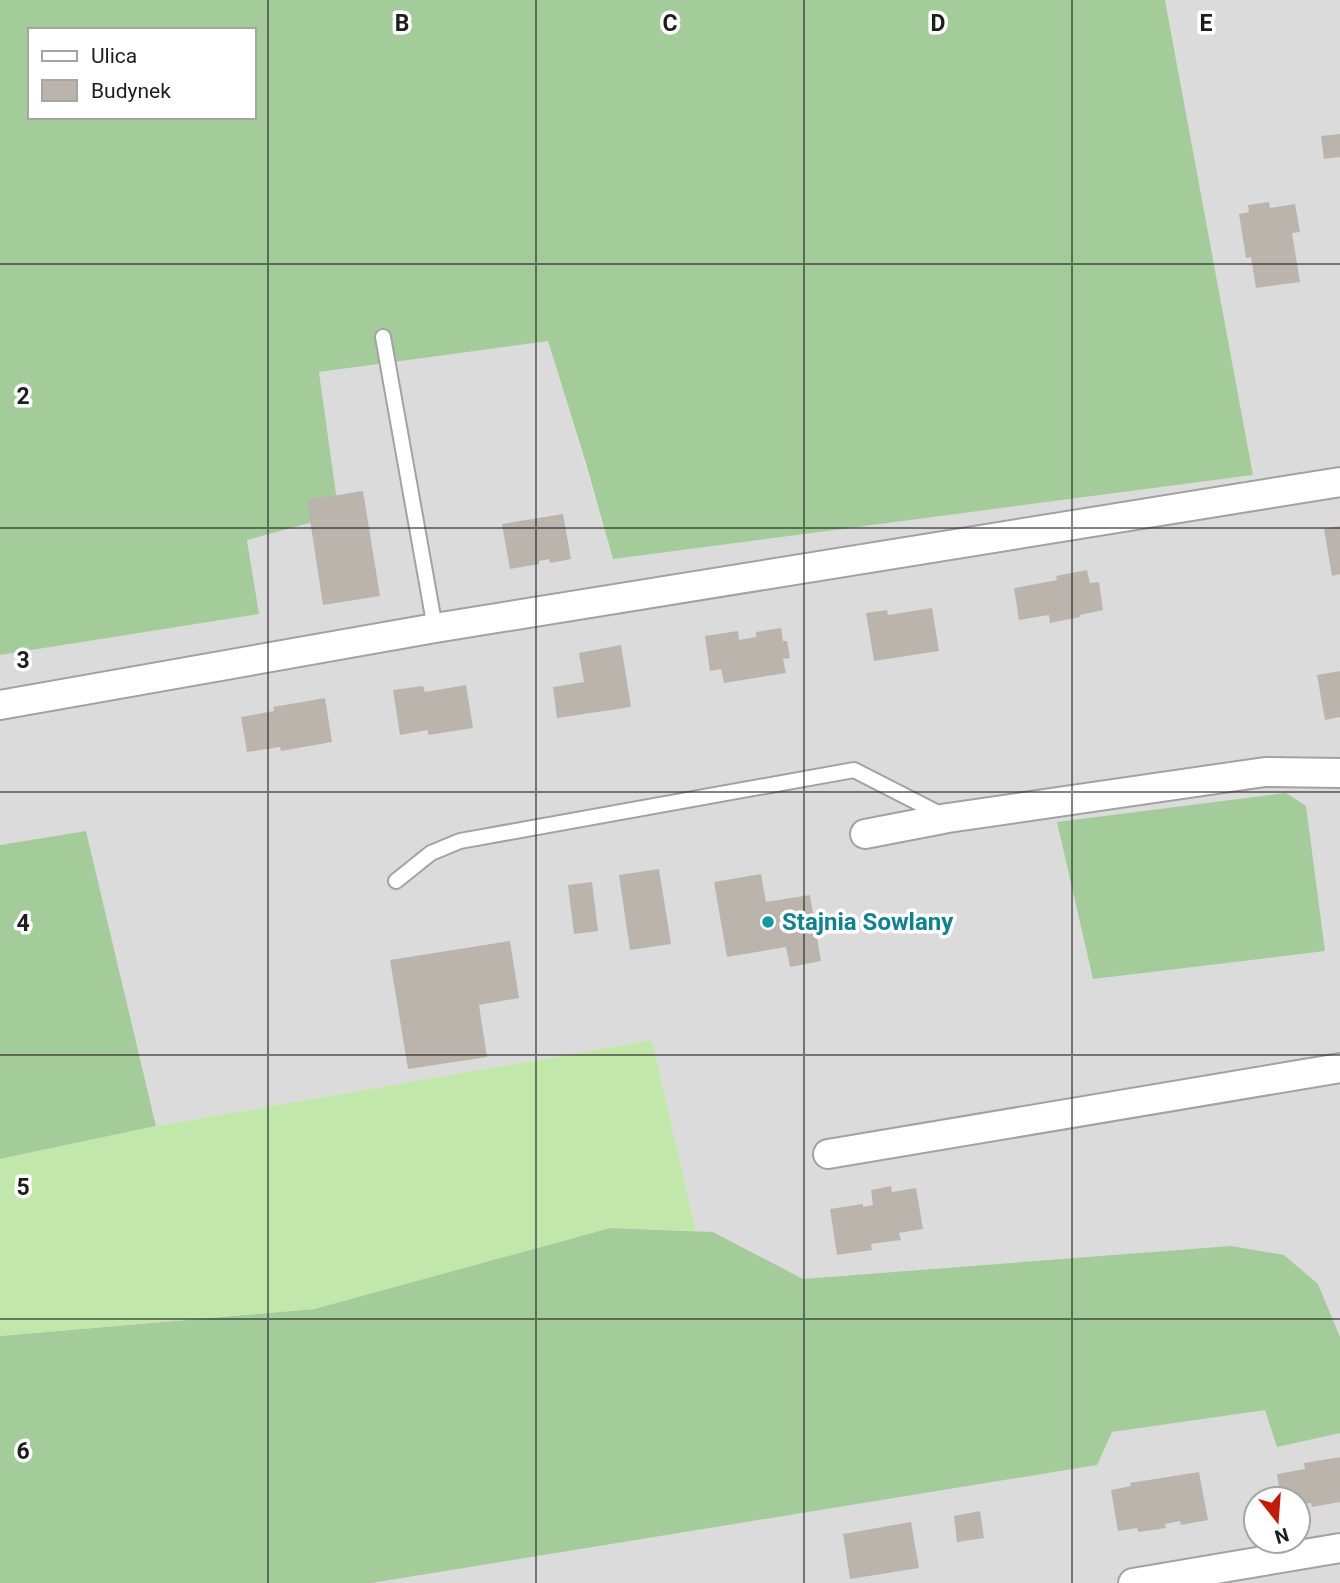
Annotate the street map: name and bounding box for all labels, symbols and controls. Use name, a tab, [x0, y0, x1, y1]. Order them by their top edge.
text: B	[395, 10, 409, 37]
text: C	[662, 10, 678, 37]
text: D	[931, 10, 945, 37]
text: E	[1200, 10, 1213, 37]
legend	[28, 28, 256, 119]
text: Ulica	[91, 44, 137, 68]
text: Budynek	[91, 79, 171, 103]
text: 2	[16, 383, 30, 410]
text: 3	[16, 647, 30, 674]
place label: Stajnia Sowlany	[782, 908, 954, 936]
text: 4	[16, 910, 30, 937]
marker: Stajnia Sowlany	[760, 914, 776, 930]
text: 5	[16, 1174, 30, 1201]
text: 6	[16, 1438, 30, 1465]
north arrow	[1242, 1485, 1312, 1555]
text: N	[1272, 1523, 1292, 1549]

